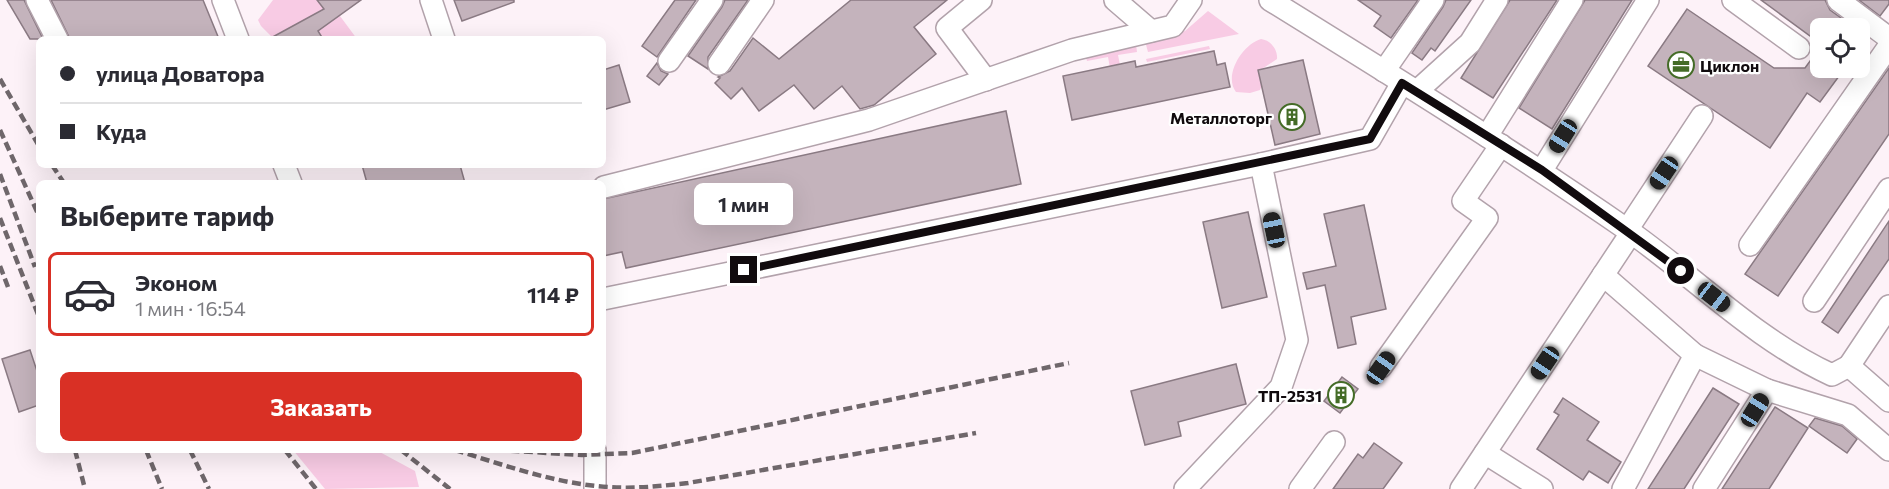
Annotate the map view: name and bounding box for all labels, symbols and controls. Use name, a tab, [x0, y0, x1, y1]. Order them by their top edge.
map controls	[1810, 18, 1870, 78]
button: locate	[1810, 18, 1870, 78]
office icon: Циклон	[1666, 50, 1696, 80]
place label: Циклон	[1700, 56, 1759, 75]
text: улица Доватора	[96, 60, 265, 87]
building icon: Металлоторг	[1277, 102, 1307, 132]
place label: Металлоторг	[1170, 108, 1272, 127]
car	[1546, 116, 1580, 156]
text: Куда	[96, 118, 146, 145]
car	[1646, 153, 1682, 193]
callout: 1 мин	[694, 183, 794, 225]
text: 1 мин	[718, 192, 769, 216]
text: Выберите тариф	[60, 199, 274, 232]
car	[1261, 211, 1287, 249]
route end	[730, 256, 757, 283]
route start	[1667, 257, 1694, 284]
icon: car	[63, 267, 117, 321]
text: Эконом	[135, 269, 217, 296]
car	[1694, 279, 1734, 315]
text: 114 ₽	[527, 281, 579, 308]
text: 1 мин · 16:54	[135, 296, 246, 320]
car	[1527, 343, 1563, 383]
car	[1363, 348, 1399, 388]
button: Заказать	[60, 372, 582, 441]
building icon: ТП-2531	[1326, 380, 1356, 410]
place label: ТП-2531	[1258, 386, 1322, 405]
car	[1738, 390, 1772, 430]

